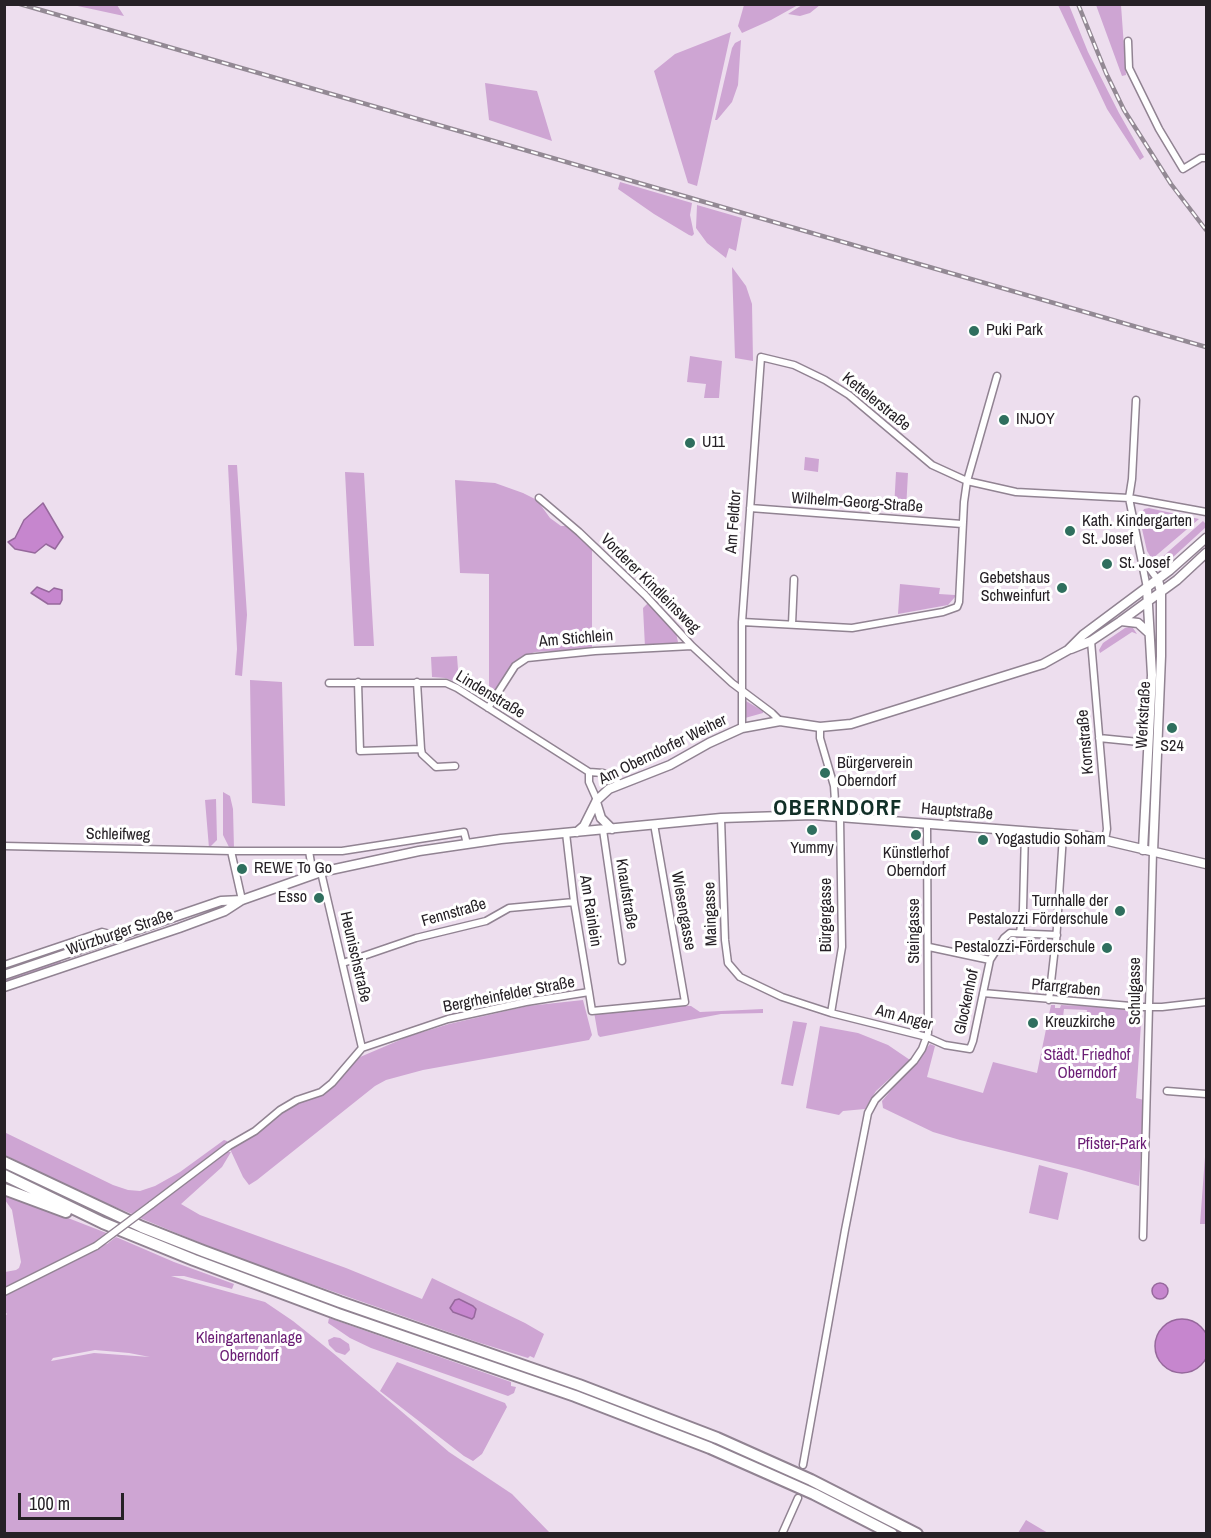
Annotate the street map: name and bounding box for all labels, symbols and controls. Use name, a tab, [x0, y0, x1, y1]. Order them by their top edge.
place label: Puki Park	[986, 321, 1043, 341]
marker: Puki Park	[967, 324, 981, 338]
street label: Kettelerstraße	[838, 369, 914, 435]
place label: INJOY	[1016, 410, 1055, 430]
marker: INJOY	[997, 413, 1011, 427]
place label: U11	[702, 433, 725, 453]
marker: U11	[683, 436, 697, 450]
street label: Wilhelm-Georg-Straße	[791, 489, 923, 517]
street label: Am Feldtor	[722, 490, 746, 554]
place label: Kath. Kindergarten St. Josef	[1082, 512, 1192, 550]
marker: Kath. Kindergarten St. Josef	[1063, 524, 1077, 538]
street label: Vorderer Kindleinsweg	[596, 530, 704, 638]
place label: St. Josef	[1119, 554, 1170, 574]
marker: St. Josef	[1100, 557, 1114, 571]
place label: Gebetshaus Schweinfurt	[979, 569, 1050, 607]
marker: Gebetshaus Schweinfurt	[1055, 581, 1069, 595]
street label: Am Stichlein	[538, 626, 614, 652]
street label: Lindenstraße	[452, 667, 528, 723]
street label: Werkstraße	[1133, 681, 1155, 749]
street label: Kornstraße	[1074, 709, 1098, 775]
street label: Am Oberndorfer Weiher	[596, 711, 730, 789]
marker: S24	[1165, 721, 1179, 735]
place label: S24	[1160, 737, 1184, 757]
place label: Bürgerverein Oberndorf	[837, 754, 913, 792]
marker: Bürgerverein Oberndorf	[818, 766, 832, 780]
district label: OBERNDORF	[773, 796, 903, 822]
street label: Hauptstraße	[920, 799, 994, 825]
marker: Yummy	[805, 823, 819, 837]
street label: Schleifweg	[86, 825, 150, 845]
marker: Künstlerhof Oberndorf	[909, 828, 923, 842]
place label: Yogastudio Soham	[995, 830, 1106, 850]
marker: Yogastudio Soham	[976, 833, 990, 847]
place label: Yummy	[790, 839, 834, 859]
place label: Künstlerhof Oberndorf	[883, 844, 949, 882]
street label: Knaufstraße	[611, 857, 641, 931]
place label: REWE To Go	[254, 859, 332, 879]
marker: REWE To Go	[235, 862, 249, 876]
street label: Wiesengasse	[667, 870, 699, 952]
street label: Am Rainlein	[575, 874, 605, 948]
street label: Bürgergasse	[817, 878, 837, 952]
street label: Maingasse	[700, 882, 722, 946]
place label: Esso	[278, 888, 307, 908]
marker: Esso	[312, 891, 326, 905]
place label: Turnhalle der Pestalozzi Förderschule	[968, 892, 1108, 930]
street label: Fennstraße	[419, 895, 489, 931]
street label: Steingasse	[905, 898, 925, 964]
marker: Turnhalle der Pestalozzi Förderschule	[1113, 904, 1127, 918]
street label: Würzburger Straße	[64, 906, 176, 960]
street label: Heunischstraße	[335, 910, 375, 1004]
place label: Pestalozzi-Förderschule	[954, 938, 1095, 958]
marker: Pestalozzi-Förderschule	[1100, 941, 1114, 955]
street label: Schulgasse	[1126, 957, 1146, 1025]
street label: Glockenhof	[951, 968, 983, 1036]
street label: Bergrheinfelder Straße	[442, 973, 576, 1017]
street label: Pfarrgraben	[1031, 975, 1101, 1001]
street label: Am Anger	[873, 1001, 935, 1035]
place label: Kreuzkirche	[1045, 1013, 1115, 1033]
marker: Kreuzkirche	[1026, 1016, 1040, 1030]
park label: Städt. Friedhof Oberndorf	[1044, 1046, 1130, 1084]
park label: Pfister-Park	[1077, 1135, 1147, 1155]
park label: Kleingartenanlage Oberndorf	[196, 1329, 302, 1367]
scale bar	[21, 1481, 128, 1519]
text: 100 m	[29, 1491, 70, 1516]

